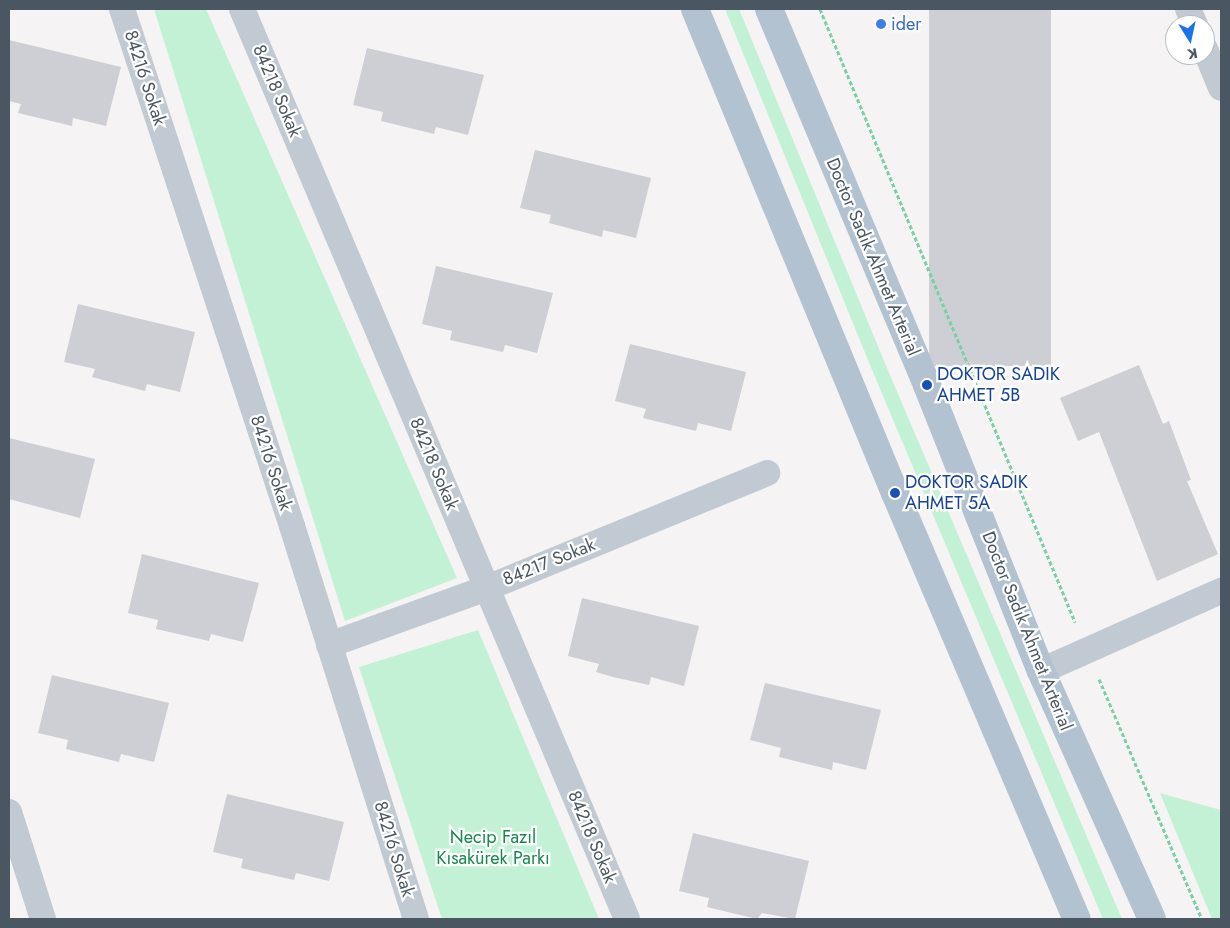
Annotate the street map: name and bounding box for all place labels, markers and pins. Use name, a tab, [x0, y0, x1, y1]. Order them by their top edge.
place label: ider	[891, 13, 921, 35]
marker: ider	[875, 18, 887, 30]
place label: DOKTOR SADIK AHMET 5B	[937, 364, 1060, 406]
marker: DOKTOR SADIK AHMET 5B	[921, 379, 933, 391]
place label: DOKTOR SADIK AHMET 5A	[905, 472, 1028, 514]
marker: DOKTOR SADIK AHMET 5A	[889, 487, 901, 499]

